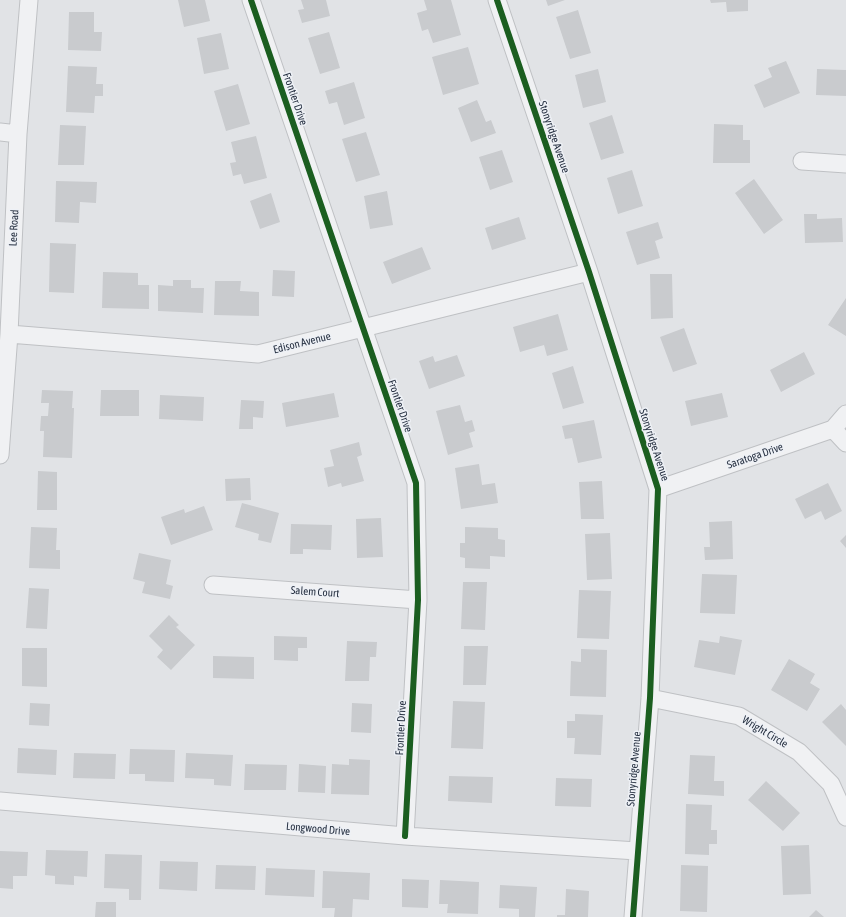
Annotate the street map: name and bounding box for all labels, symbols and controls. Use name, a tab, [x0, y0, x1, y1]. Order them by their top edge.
street label: Frontier Drive	[280, 71, 310, 127]
street label: Stonyridge Avenue	[536, 99, 572, 175]
street label: Lee Road	[6, 209, 22, 247]
street label: Edison Avenue	[272, 329, 332, 357]
street label: Frontier Drive	[385, 378, 415, 434]
street label: Stonyridge Avenue	[636, 407, 672, 483]
street label: Saratoga Drive	[725, 440, 785, 472]
street label: Salem Court	[290, 584, 340, 600]
street label: Frontier Drive	[393, 700, 409, 756]
street label: Wright Circle	[740, 713, 790, 751]
street label: Stonyridge Avenue	[624, 731, 644, 807]
street label: Longwood Drive	[285, 820, 351, 838]

